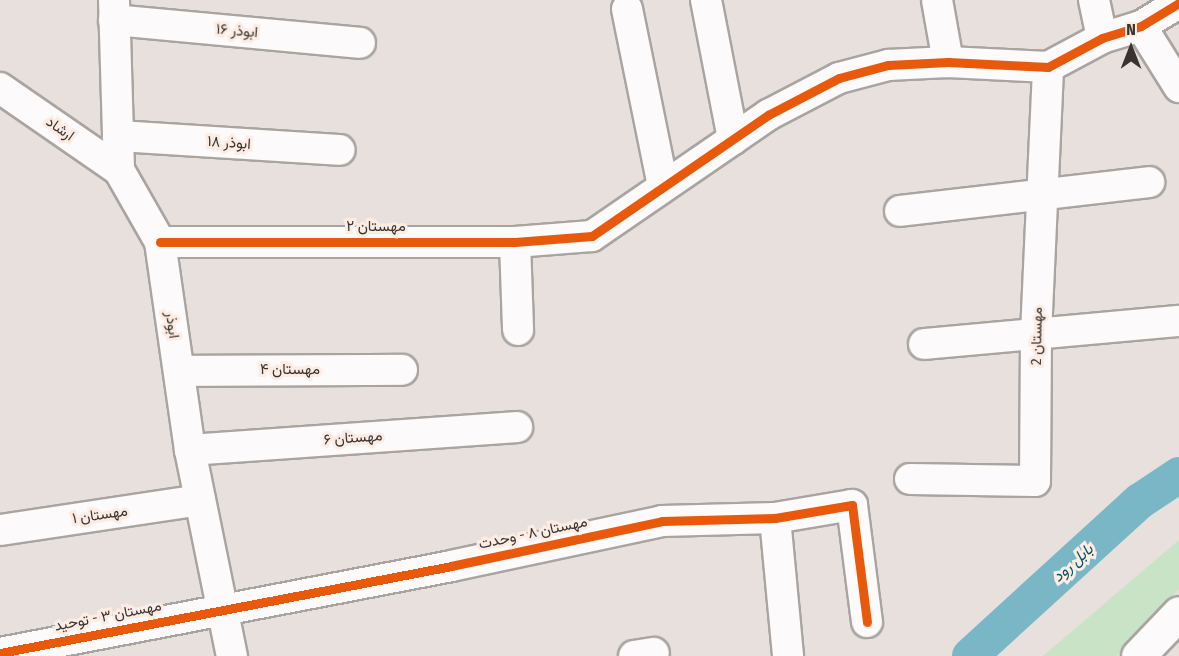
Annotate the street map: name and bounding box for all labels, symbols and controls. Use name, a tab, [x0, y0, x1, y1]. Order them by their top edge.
north arrow	[1101, 18, 1161, 78]
street label: ابوذر ۱۶	[215, 20, 259, 42]
text: N	[1126, 20, 1136, 39]
street label: ارشاد	[42, 113, 78, 145]
street label: ابوذر ۱۸	[207, 133, 251, 153]
street label: مهستان ۲	[346, 218, 406, 236]
street label: مهستان 2	[1027, 307, 1047, 365]
street label: ابوذر	[161, 310, 183, 340]
street label: مهستان ۴	[260, 361, 320, 379]
street label: مهستان ۶	[323, 427, 383, 449]
street label: مهستان ۱	[71, 502, 129, 528]
street label: مهستان ۸ - وحدت	[477, 513, 589, 553]
water label: بابل رود	[1049, 540, 1097, 586]
street label: مهستان ۳ - توحید	[53, 597, 163, 635]

